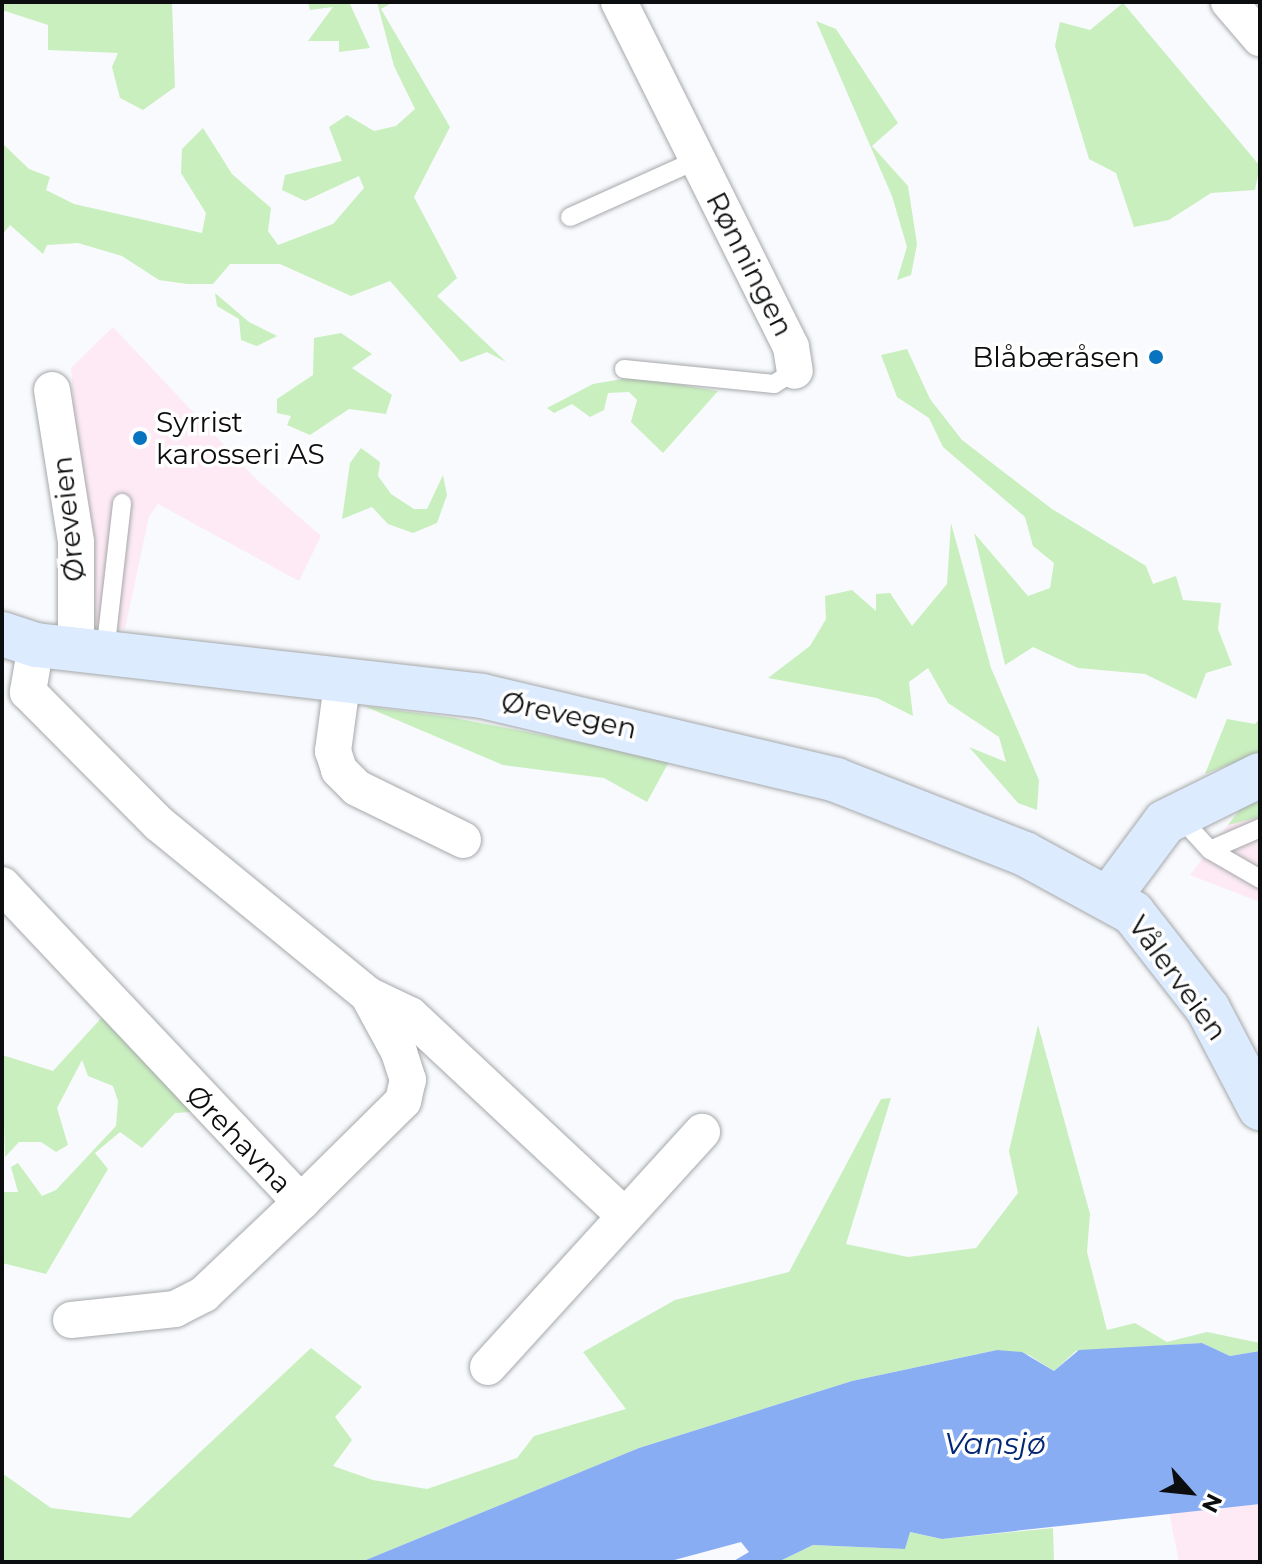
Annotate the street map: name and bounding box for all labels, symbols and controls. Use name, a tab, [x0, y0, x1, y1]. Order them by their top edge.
street label: Rønningen	[699, 186, 801, 342]
place label: Blåbæråsen	[972, 340, 1140, 374]
marker: Blåbæråsen	[1147, 348, 1165, 366]
place label: Syrrist karosseri AS	[156, 405, 325, 471]
marker: Syrrist karosseri AS	[131, 429, 149, 447]
street label: Øreveien	[45, 455, 91, 583]
street label: Ørevegen	[498, 684, 640, 746]
street label: Vålerveien	[1122, 909, 1234, 1047]
street label: Ørehavna	[179, 1078, 299, 1200]
water label: Vansjø	[944, 1426, 1046, 1462]
north arrow	[1150, 1452, 1230, 1532]
text: N	[1196, 1489, 1228, 1517]

